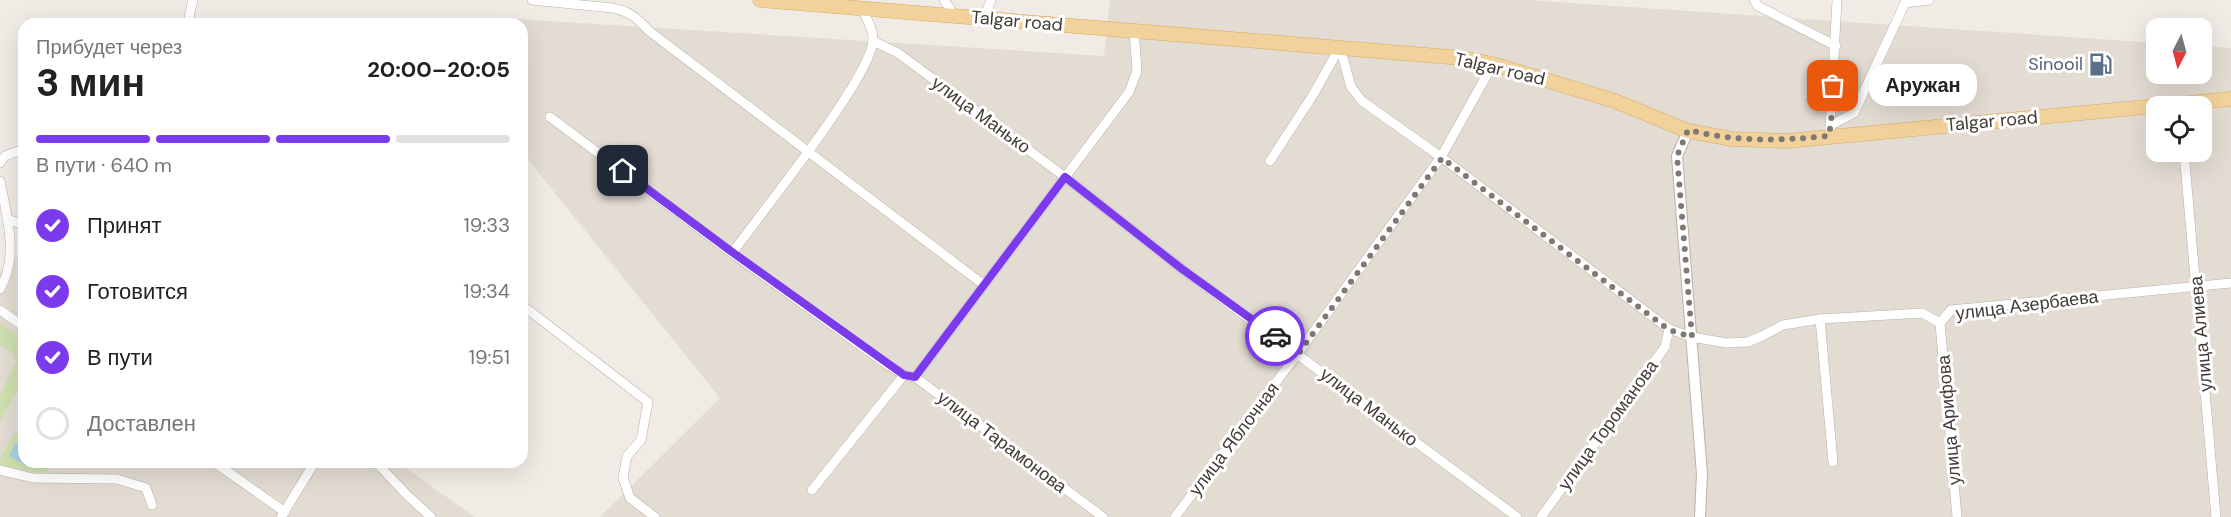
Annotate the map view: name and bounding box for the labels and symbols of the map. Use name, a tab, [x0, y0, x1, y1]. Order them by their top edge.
street label: Talgar road	[970, 5, 1064, 37]
north arrow	[2146, 18, 2212, 84]
street label: Talgar road	[1453, 47, 1547, 91]
fuel station icon: Sinooil	[2088, 51, 2114, 77]
place label: Sinooil	[2028, 52, 2083, 76]
pin	[1807, 60, 1858, 111]
callout: Аружан	[1869, 65, 1977, 107]
street label: улица Манько	[927, 71, 1035, 159]
street label: Talgar road	[1945, 105, 2039, 137]
pin	[597, 145, 648, 196]
street label: улица Алиева	[2184, 274, 2218, 393]
street label: улица Азербаева	[1954, 284, 2101, 326]
courier	[1245, 306, 1305, 366]
street label: улица Арифова	[1931, 353, 1967, 486]
street label: улица Тороманова	[1553, 354, 1664, 495]
street label: улица Манько	[1315, 362, 1423, 452]
street label: улица Яблочная	[1183, 377, 1285, 501]
street label: улица Тарамонова	[932, 385, 1072, 499]

